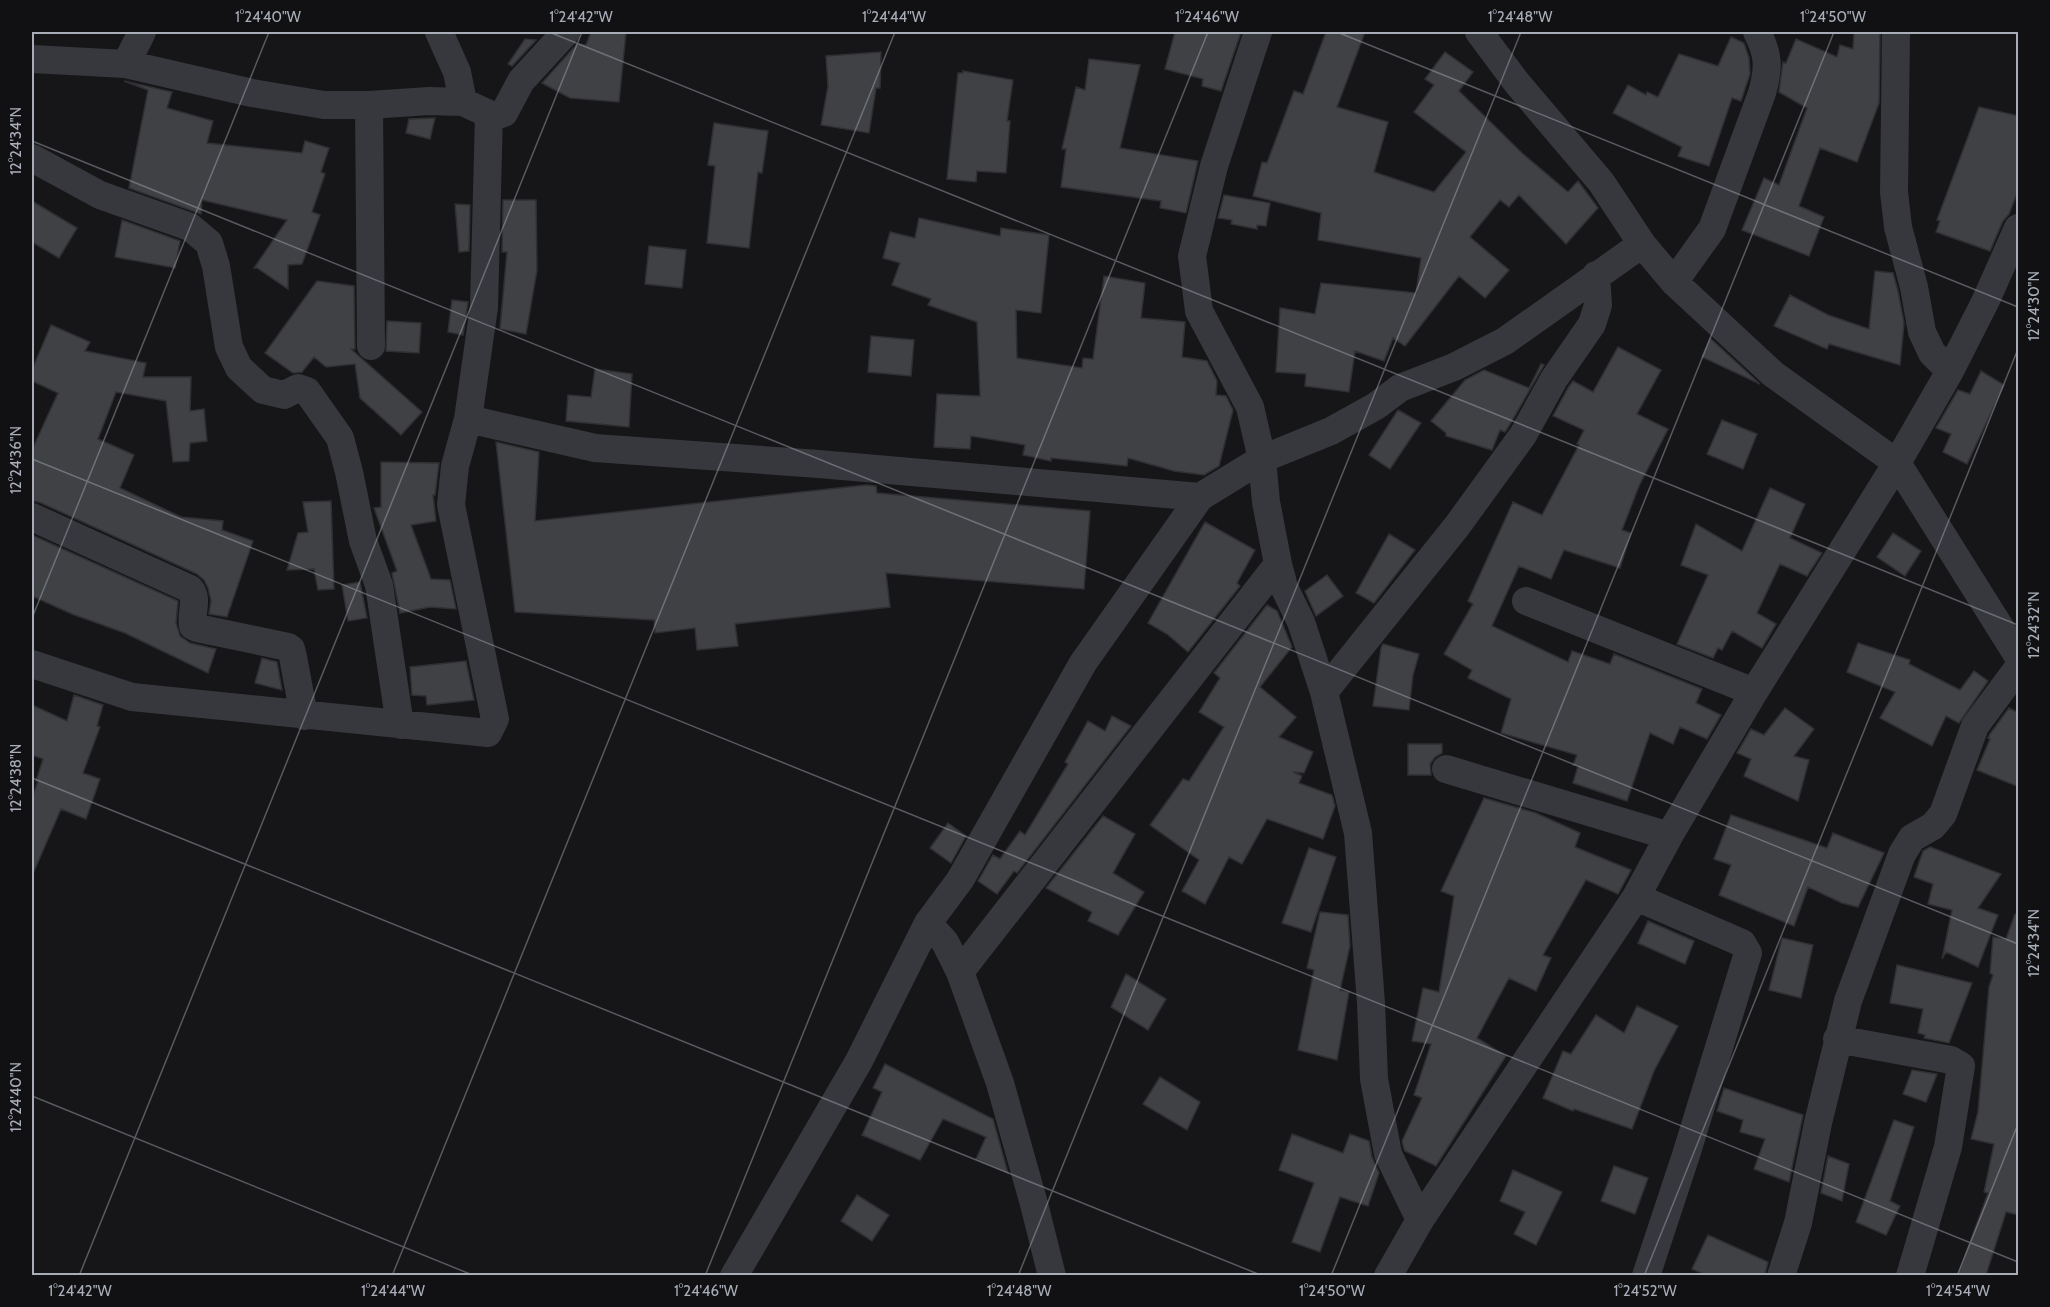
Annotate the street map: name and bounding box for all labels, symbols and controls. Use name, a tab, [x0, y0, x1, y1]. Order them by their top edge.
text: 1°24'40"W	[235, 8, 302, 26]
text: 1°24'42"W	[549, 8, 614, 26]
text: 1°24'44"W	[862, 8, 927, 26]
text: 1°24'46"W	[1175, 8, 1240, 26]
text: 1°24'48"W	[1488, 8, 1553, 26]
text: 1°24'50"W	[1800, 8, 1867, 26]
text: 12°24'34"N	[7, 107, 25, 175]
text: 12°24'30"N	[2025, 271, 2043, 341]
text: 12°24'36"N	[7, 426, 25, 494]
text: 12°24'32"N	[2025, 591, 2043, 659]
text: 12°24'38"N	[7, 744, 25, 812]
text: 12°24'34"N	[2025, 909, 2043, 977]
text: 12°24'40"N	[7, 1062, 25, 1132]
text: 1°24'42"W	[48, 1282, 113, 1300]
text: 1°24'44"W	[361, 1282, 426, 1300]
text: 1°24'46"W	[674, 1282, 739, 1300]
text: 1°24'48"W	[987, 1282, 1052, 1300]
text: 1°24'50"W	[1299, 1282, 1366, 1300]
text: 1°24'52"W	[1613, 1282, 1677, 1300]
text: 1°24'54"W	[1926, 1282, 1991, 1300]

